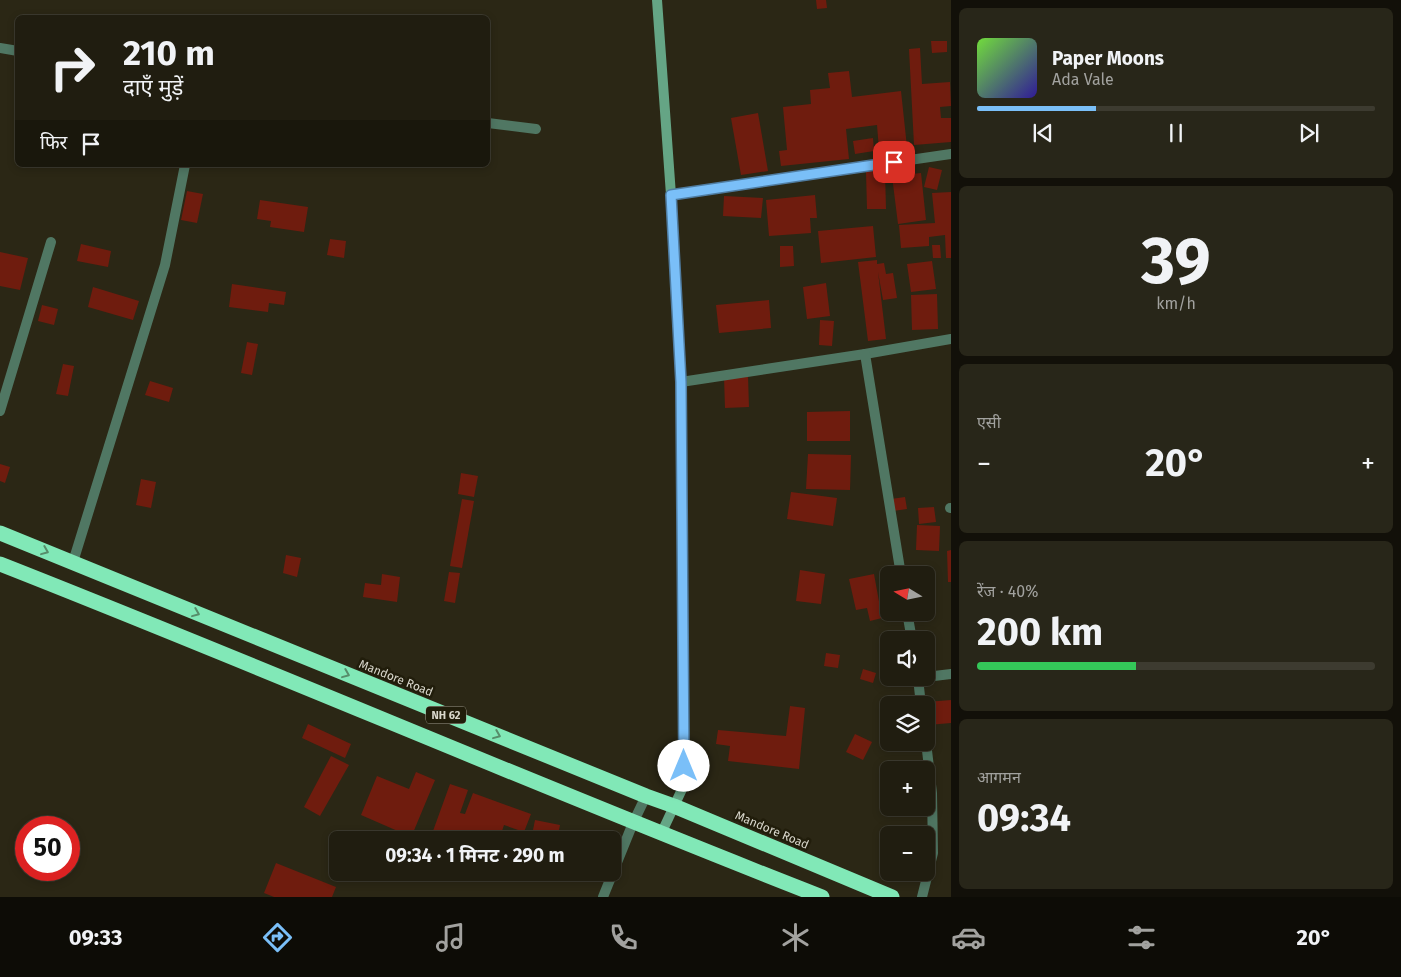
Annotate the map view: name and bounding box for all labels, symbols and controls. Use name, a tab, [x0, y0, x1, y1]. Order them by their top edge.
text: 210 m	[123, 32, 215, 74]
icon: right	[40, 35, 105, 100]
text: Paper Moons	[1052, 47, 1164, 70]
text: Ada Vale	[1052, 70, 1114, 89]
text: दाएँ मुड़ें	[123, 74, 183, 101]
icon: previous	[1029, 119, 1057, 147]
icon: pause	[1162, 119, 1190, 147]
icon: next	[1295, 119, 1323, 147]
icon: arrive	[77, 130, 105, 158]
text: फिर	[40, 131, 67, 154]
pin	[873, 141, 915, 183]
icon: arrive	[880, 148, 908, 176]
text: 39	[1141, 222, 1211, 300]
text: km/h	[1156, 294, 1196, 313]
text: एसी	[977, 413, 1001, 432]
text: 20°	[1145, 440, 1207, 486]
text: −	[977, 447, 991, 480]
text: +	[1361, 447, 1375, 480]
one-way arrow	[40, 545, 49, 556]
north arrow	[880, 566, 935, 621]
map controls	[880, 566, 935, 881]
text: रेंज · 40%	[977, 582, 1038, 601]
one-way arrow	[191, 606, 200, 617]
text: 200 km	[977, 609, 1103, 655]
button: sound	[880, 631, 935, 686]
street label: Mandore Road	[357, 657, 435, 699]
one-way arrow	[341, 668, 350, 678]
button: layers	[880, 696, 935, 751]
road number: NH 62	[426, 706, 466, 724]
one-way arrow	[492, 729, 501, 740]
position arrow	[657, 739, 709, 791]
button: +	[880, 761, 935, 816]
text: आगमन	[977, 768, 1021, 787]
text: 09:34	[977, 795, 1071, 841]
street label: Mandore Road	[733, 808, 811, 852]
speed limit sign: 50	[15, 816, 80, 881]
button: −	[880, 826, 935, 881]
text: 09:34 · 1 मिनट · 290 m	[385, 844, 565, 867]
icon: directions	[260, 920, 295, 955]
icon: music	[433, 920, 468, 955]
icon: phone	[606, 920, 641, 955]
icon: climate	[778, 920, 813, 955]
icon: car	[951, 920, 986, 955]
icon: filters	[1124, 920, 1159, 955]
text: 09:33	[69, 924, 122, 951]
text: 20°	[1296, 924, 1332, 951]

